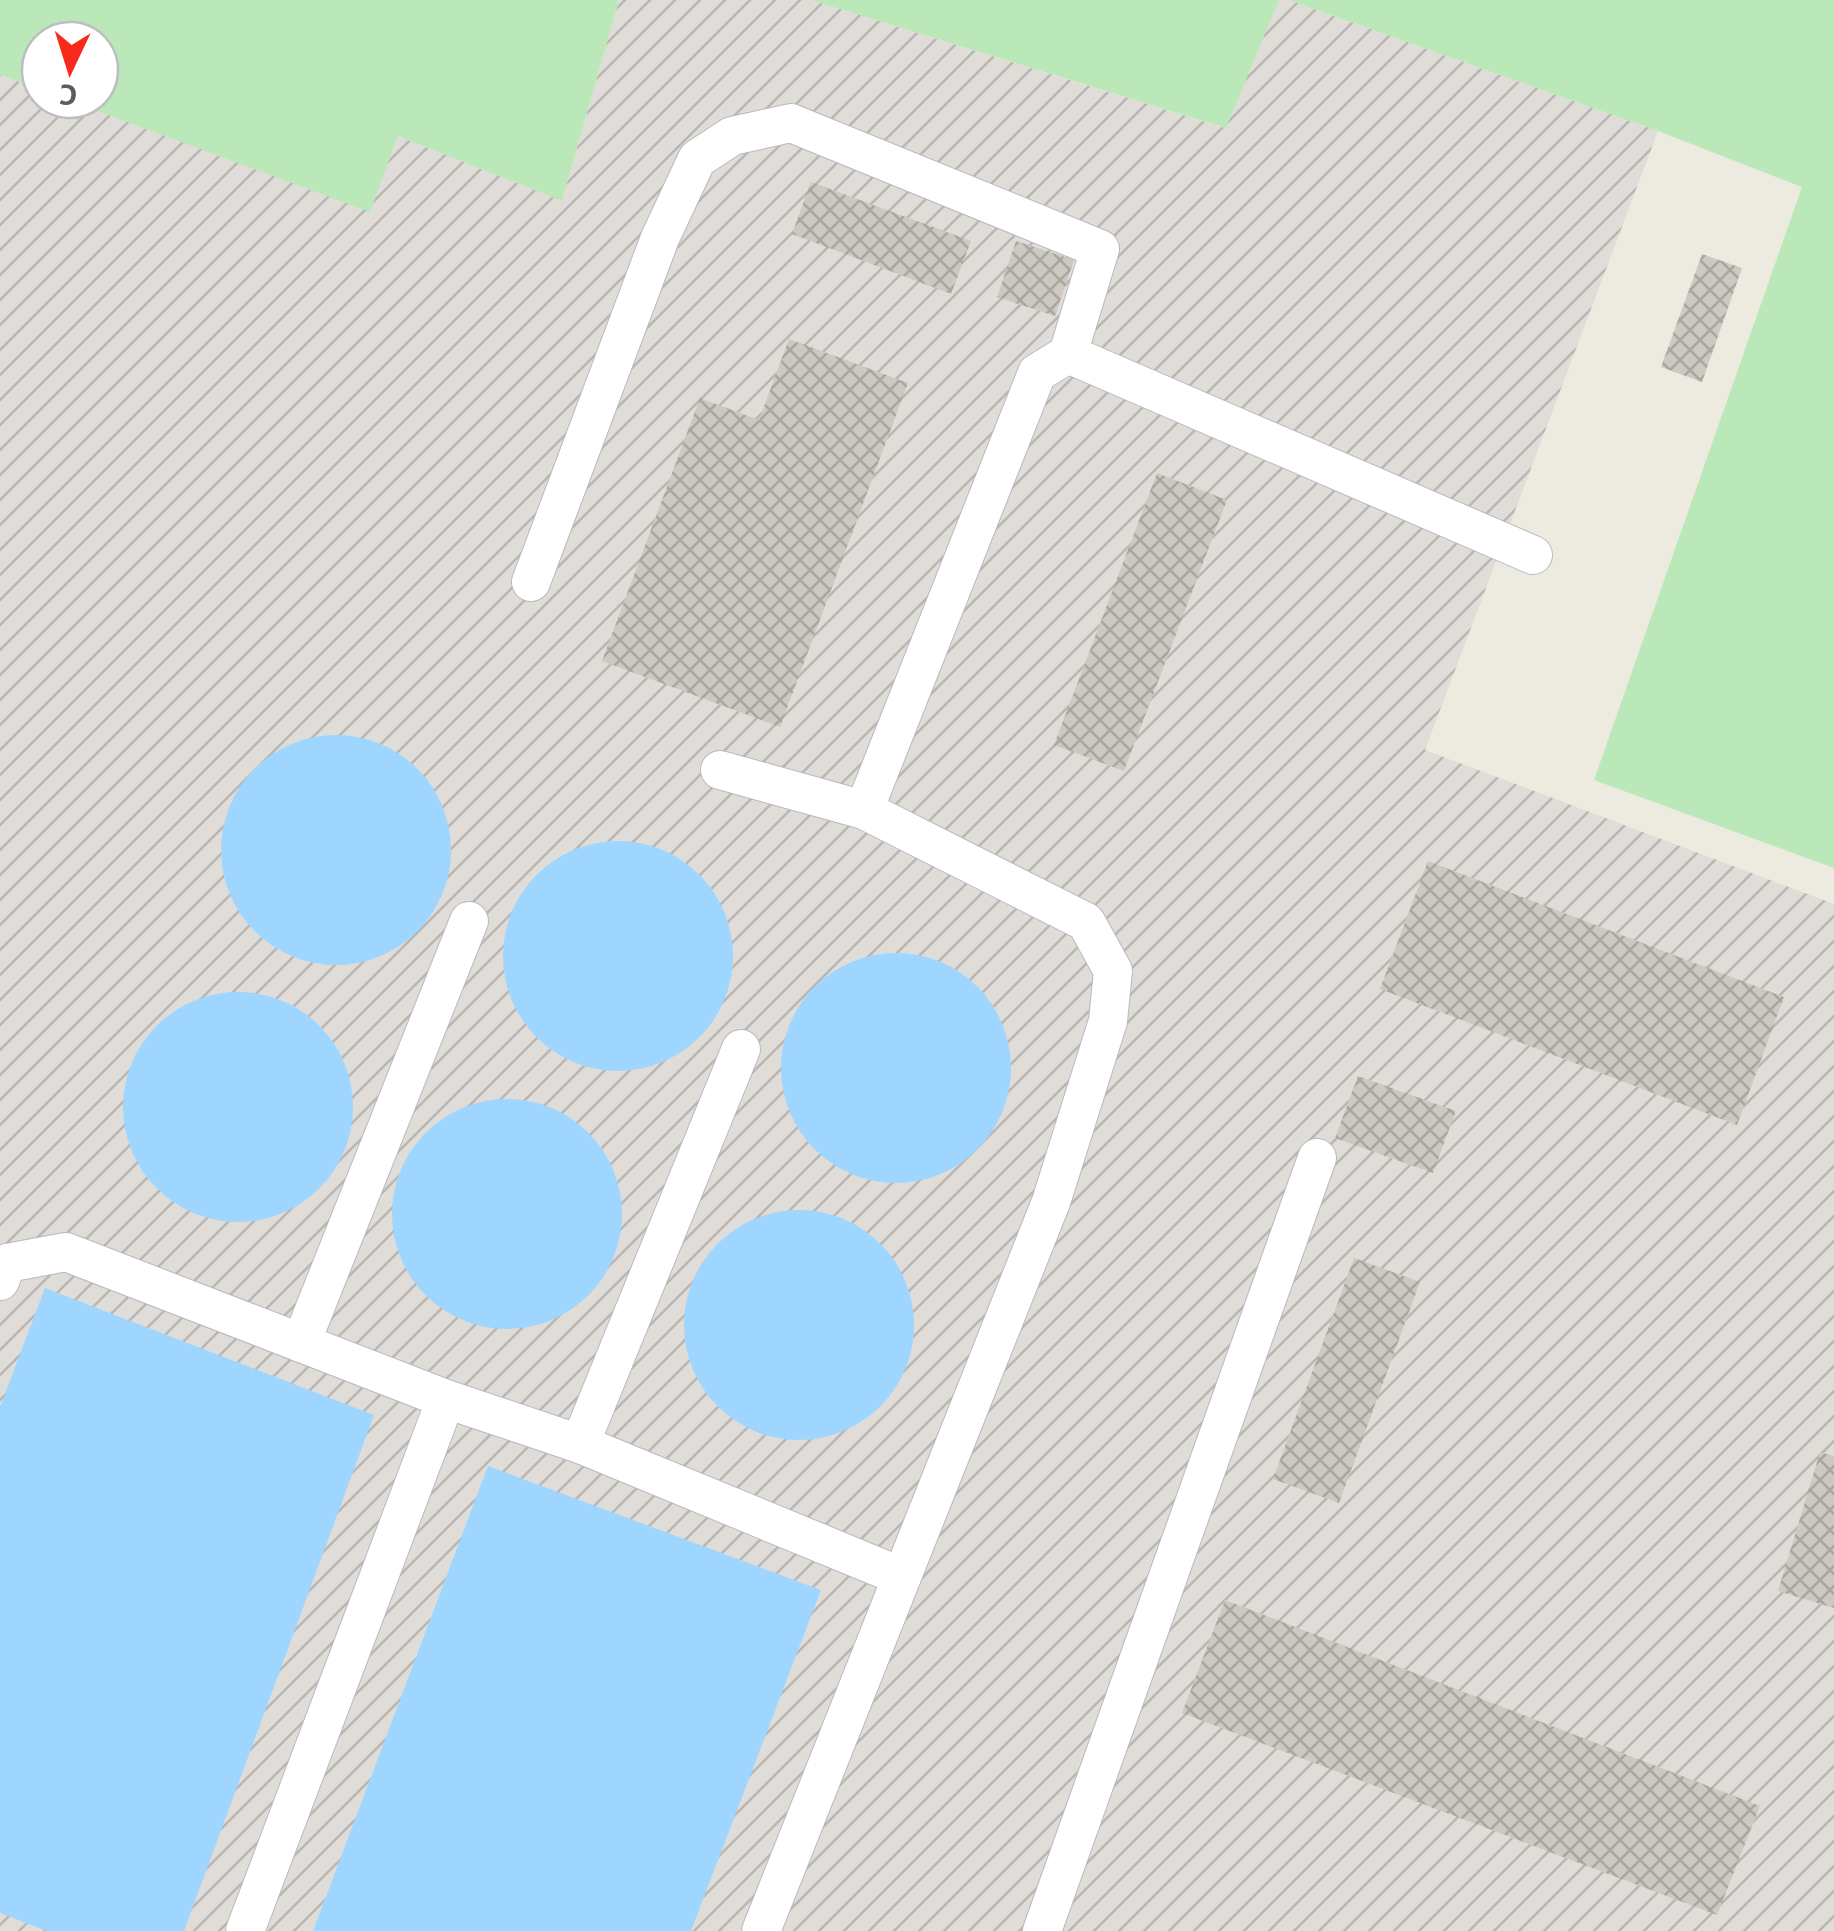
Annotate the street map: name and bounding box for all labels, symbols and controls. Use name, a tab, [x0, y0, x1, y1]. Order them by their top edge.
north arrow	[20, 20, 120, 120]
text: С	[58, 76, 79, 116]

